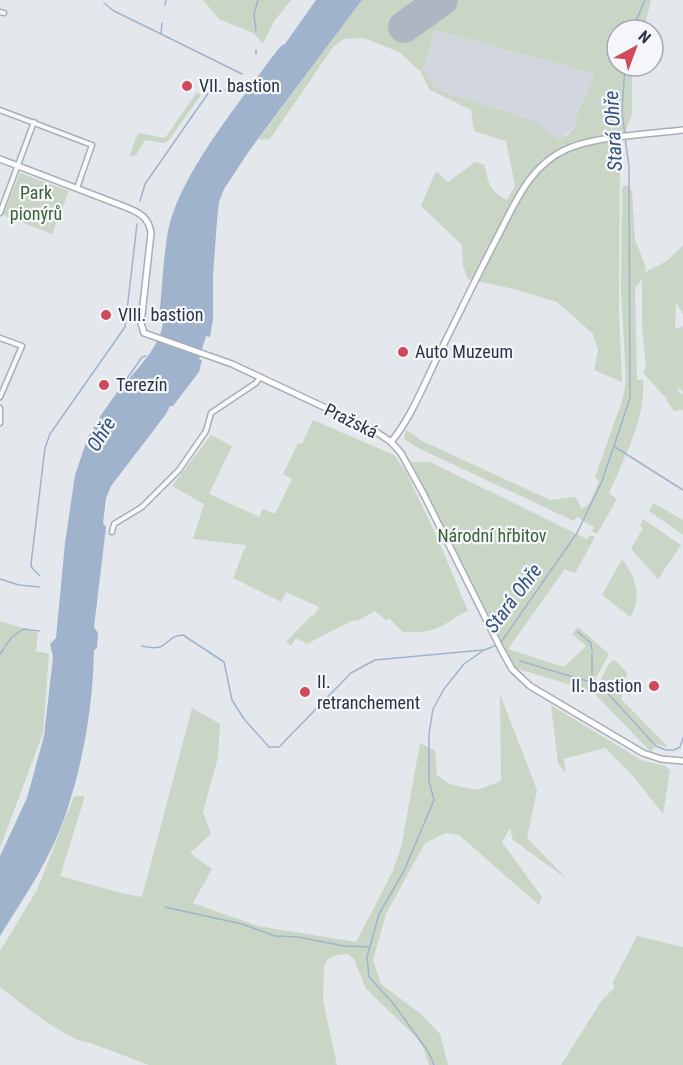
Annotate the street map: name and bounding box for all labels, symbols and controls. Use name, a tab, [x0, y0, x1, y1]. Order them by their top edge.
north arrow	[605, 18, 665, 78]
text: N	[635, 27, 654, 47]
place label: VII. bastion	[199, 75, 280, 96]
marker: VII. bastion	[180, 79, 194, 93]
water label: Stará Ohře	[599, 90, 627, 172]
park label: Park pionýrů	[10, 182, 62, 224]
place label: VIII. bastion	[118, 304, 203, 325]
marker: VIII. bastion	[99, 308, 113, 322]
place label: Auto Muzeum	[415, 341, 513, 362]
marker: Auto Muzeum	[396, 345, 410, 359]
place label: Terezín	[116, 374, 168, 395]
marker: Terezín	[97, 378, 111, 392]
street label: Pražská	[321, 399, 381, 442]
water label: Ohře	[81, 412, 121, 456]
park label: Národní hřbitov	[437, 525, 547, 546]
water label: Stará Ohře	[479, 559, 547, 637]
place label: II. retranchement	[317, 671, 420, 713]
place label: II. bastion	[571, 675, 642, 696]
marker: II. bastion	[647, 679, 661, 693]
marker: II. retranchement	[298, 685, 312, 699]

